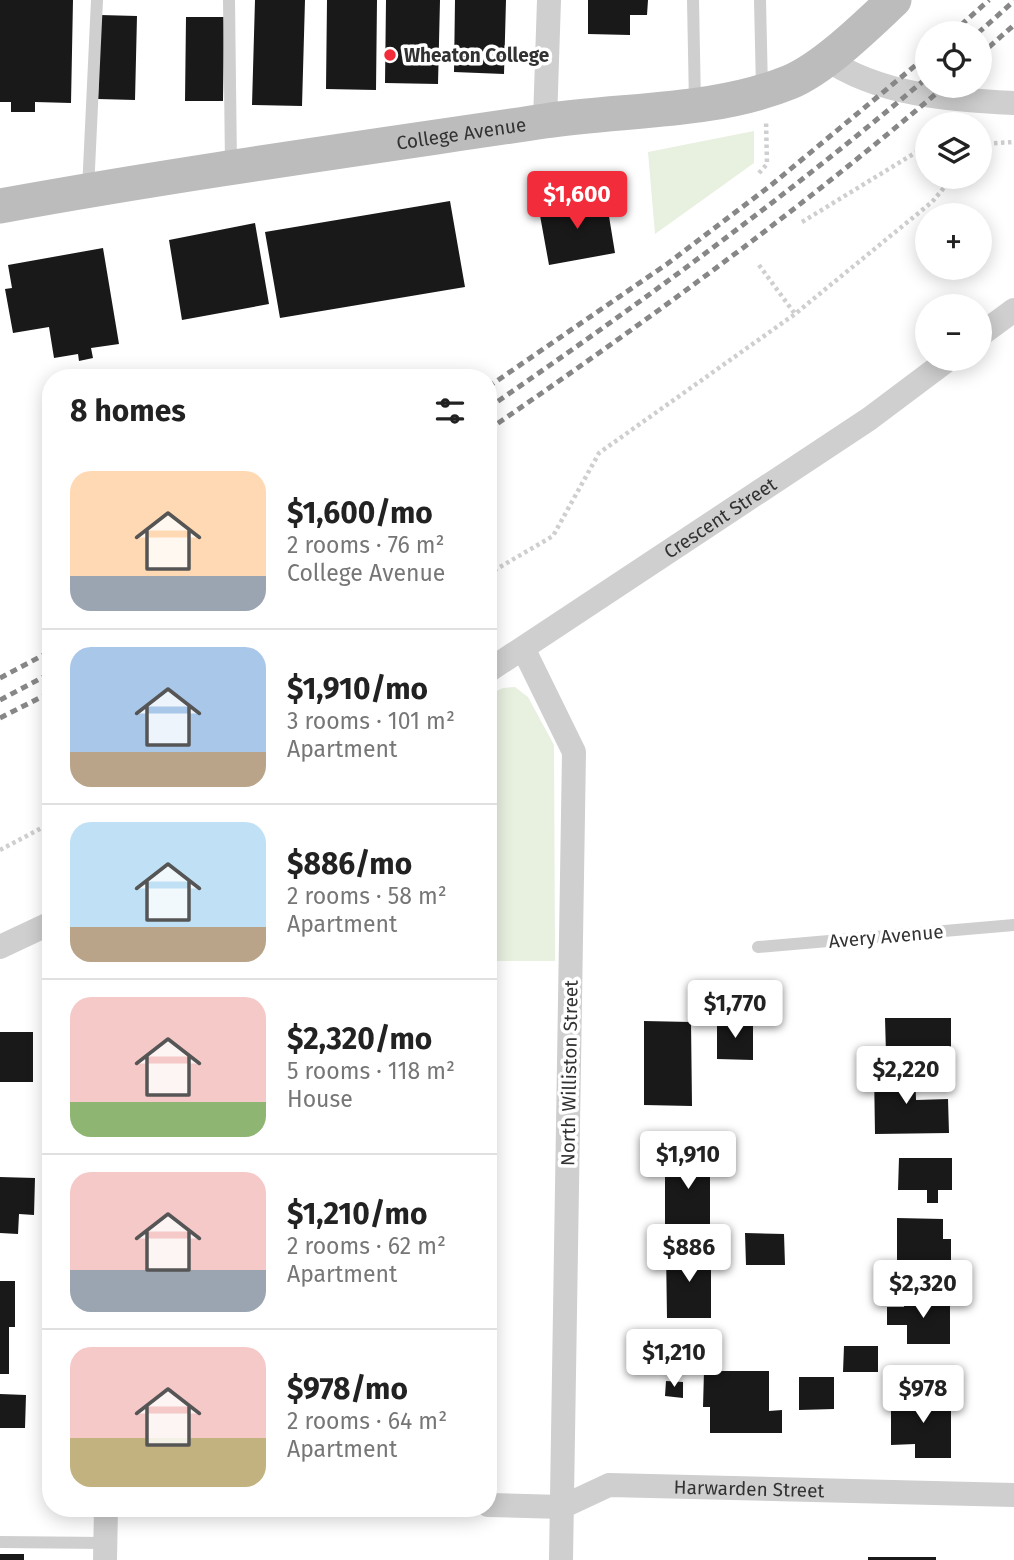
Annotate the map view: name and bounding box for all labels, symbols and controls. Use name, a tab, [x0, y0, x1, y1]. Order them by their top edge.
map controls	[915, 21, 992, 371]
button: locate	[915, 21, 992, 98]
place label: Wheaton College	[404, 44, 549, 67]
marker: Wheaton College	[382, 47, 398, 63]
button: layers	[915, 112, 992, 189]
street label: College Avenue	[395, 113, 528, 155]
pin: $1,600	[520, 172, 634, 231]
text: $1,600	[543, 180, 611, 208]
button: +	[915, 203, 992, 280]
button: −	[915, 294, 992, 371]
icon: filters	[431, 392, 469, 430]
text: 8 homes	[70, 393, 186, 429]
street label: Crescent Street	[660, 473, 781, 564]
text: $1,600/mo	[287, 495, 433, 531]
icon: home	[126, 499, 210, 583]
text: 2 rooms · 76 m²	[287, 531, 445, 559]
text: College Avenue	[287, 559, 445, 587]
text: $1,910/mo	[287, 671, 428, 707]
icon: home	[126, 675, 210, 759]
text: 3 rooms · 101 m²	[287, 707, 455, 735]
text: Apartment	[287, 735, 397, 763]
text: $886/mo	[287, 846, 412, 882]
icon: home	[126, 850, 210, 934]
text: 2 rooms · 58 m²	[287, 882, 447, 910]
text: Apartment	[287, 910, 397, 938]
street label: Avery Avenue	[828, 920, 944, 953]
street label: North Williston Street	[556, 980, 583, 1166]
pin: $1,770	[678, 981, 792, 1040]
text: $1,770	[704, 989, 766, 1017]
text: $2,320/mo	[287, 1021, 432, 1057]
icon: home	[126, 1025, 210, 1109]
pin: $2,220	[849, 1046, 963, 1106]
text: $2,220	[872, 1055, 940, 1083]
text: 5 rooms · 118 m²	[287, 1057, 455, 1085]
text: House	[287, 1085, 353, 1113]
pin: $1,910	[631, 1132, 745, 1191]
text: $1,910	[656, 1140, 720, 1168]
text: $1,210/mo	[287, 1196, 427, 1232]
icon: home	[126, 1200, 210, 1284]
pin: $886	[648, 1224, 730, 1284]
text: 2 rooms · 62 m²	[287, 1232, 446, 1260]
text: $886	[663, 1233, 715, 1261]
text: Apartment	[287, 1260, 397, 1288]
pin: $2,320	[866, 1260, 980, 1320]
text: $2,320	[889, 1269, 957, 1297]
pin: $1,210	[617, 1330, 731, 1389]
text: $1,210	[642, 1338, 706, 1366]
pin: $978	[882, 1366, 964, 1425]
text: $978/mo	[287, 1371, 408, 1407]
text: $978	[899, 1374, 947, 1402]
icon: home	[126, 1375, 210, 1459]
text: 2 rooms · 64 m²	[287, 1407, 447, 1435]
text: Apartment	[287, 1435, 397, 1463]
street label: Harwarden Street	[673, 1476, 825, 1502]

